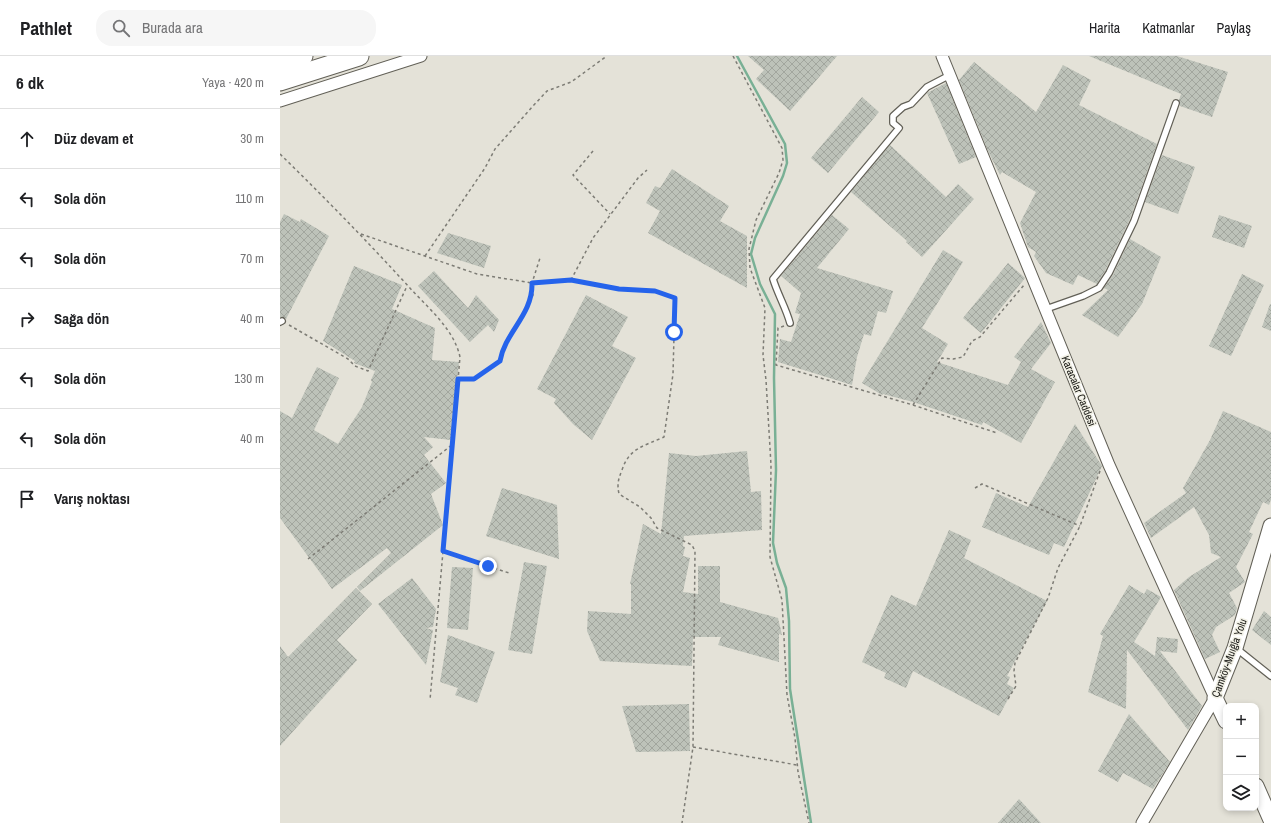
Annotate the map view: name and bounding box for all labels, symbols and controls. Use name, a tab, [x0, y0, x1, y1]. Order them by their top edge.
search box	[96, 10, 376, 46]
text: Pathlet	[20, 15, 72, 41]
icon: search	[110, 17, 132, 39]
text: Burada ara	[142, 17, 203, 38]
text: Harita	[1089, 19, 1120, 37]
text: Katmanlar	[1142, 19, 1195, 37]
text: Paylaş	[1217, 19, 1251, 37]
text: 6 dk	[16, 71, 44, 94]
text: Yaya · 420 m	[202, 74, 264, 91]
icon: ahead	[16, 128, 38, 150]
text: Düz devam et	[54, 128, 133, 149]
text: 30 m	[240, 130, 264, 147]
icon: left	[16, 188, 38, 210]
text: Sola dön	[54, 188, 106, 209]
text: 110 m	[235, 190, 264, 207]
icon: left	[16, 248, 38, 270]
text: Sola dön	[54, 248, 106, 269]
text: 70 m	[240, 250, 264, 267]
icon: right	[16, 308, 38, 330]
text: Sağa dön	[54, 308, 109, 329]
text: 40 m	[240, 310, 264, 327]
route start	[665, 323, 683, 341]
street label: Karacalar Caddesi	[1059, 354, 1099, 428]
icon: left	[16, 368, 38, 390]
text: Sola dön	[54, 368, 106, 389]
text: 130 m	[234, 370, 264, 387]
icon: left	[16, 428, 38, 450]
text: Sola dön	[54, 428, 106, 449]
text: 40 m	[240, 430, 264, 447]
icon: arrive	[16, 488, 38, 510]
text: Varış noktası	[54, 488, 130, 509]
route end	[479, 557, 497, 575]
street label: Çamköy-Muığla Yolu	[1208, 617, 1250, 699]
map controls	[1223, 703, 1259, 811]
button: +	[1223, 703, 1259, 739]
button: −	[1223, 739, 1259, 775]
button: layers	[1223, 775, 1259, 811]

